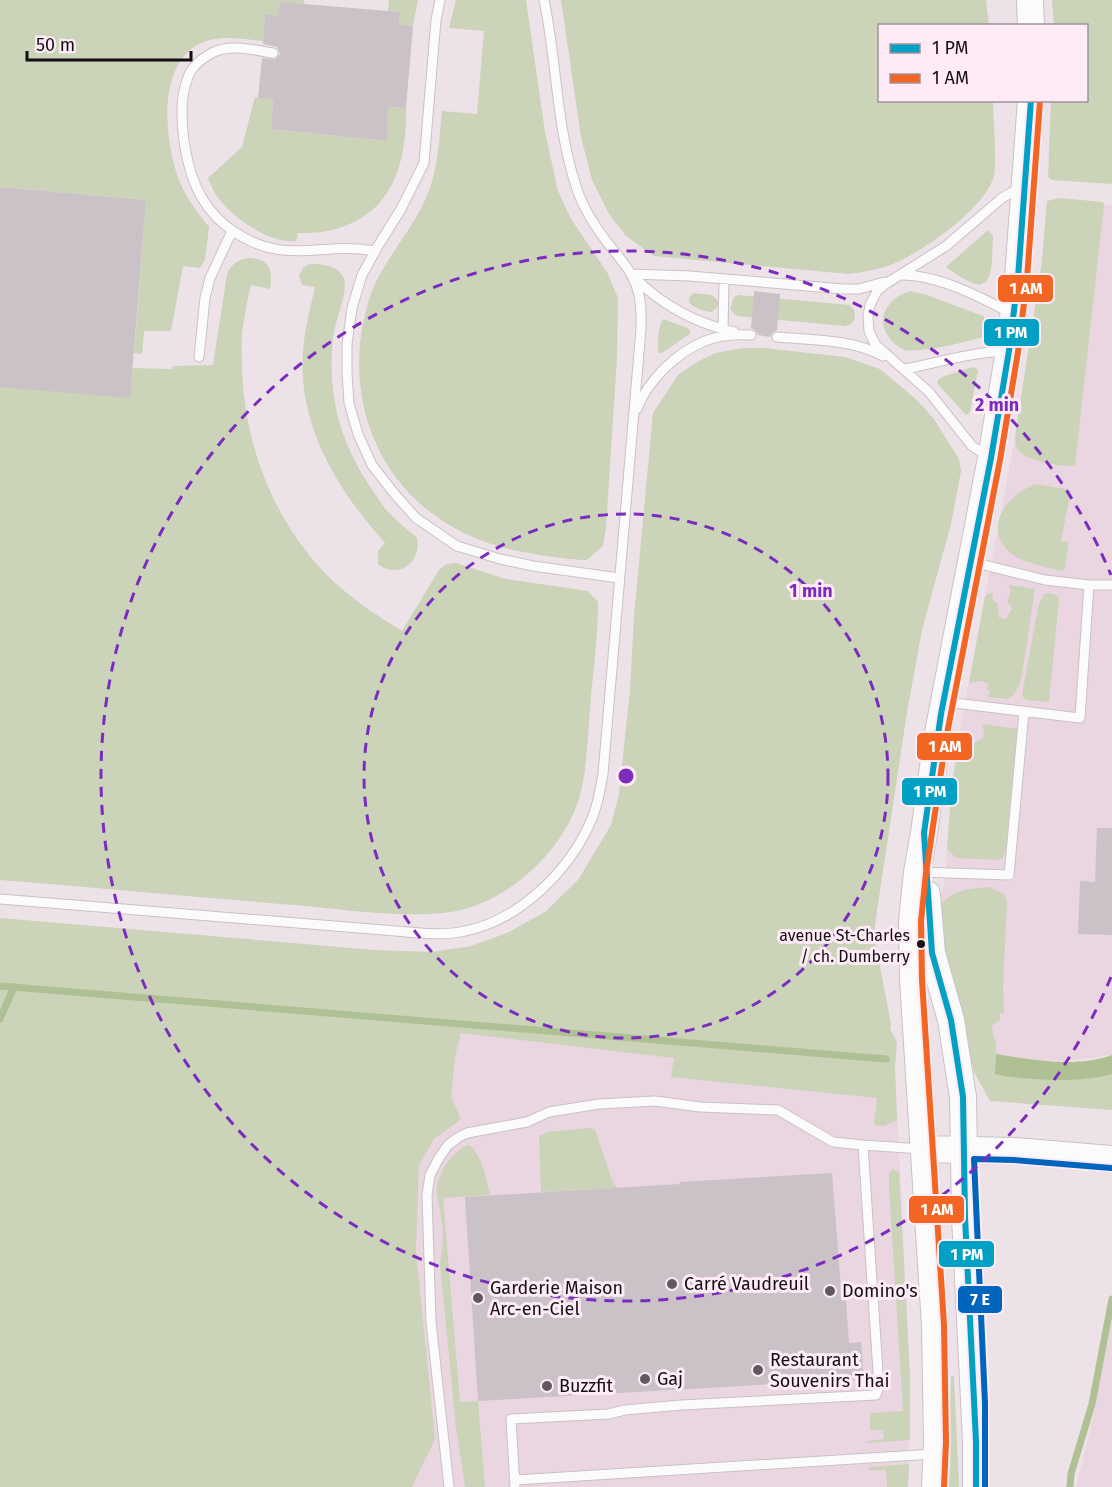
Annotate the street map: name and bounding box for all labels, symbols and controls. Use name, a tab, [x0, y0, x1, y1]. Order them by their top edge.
scale bar	[27, 24, 190, 62]
legend	[878, 24, 1088, 102]
text: 50 m	[36, 34, 75, 56]
text: 1 PM	[932, 37, 969, 59]
text: 1 AM	[932, 67, 969, 89]
line badge: 1 AM	[997, 274, 1054, 303]
text: 1 AM	[1009, 279, 1043, 298]
line badge: 1 PM	[983, 318, 1040, 347]
text: 1 PM	[995, 323, 1028, 342]
text: 2 min	[975, 394, 1019, 416]
text: 1 min	[789, 580, 833, 602]
line badge: 1 AM	[916, 732, 973, 761]
text: 1 AM	[928, 737, 962, 756]
centre of rings	[616, 766, 636, 786]
line badge: 1 PM	[901, 777, 958, 806]
text: 1 PM	[914, 782, 947, 801]
place label: avenue St-Charles / ch. Dumberry	[779, 926, 910, 966]
marker: avenue St-Charles / ch. Dumberry	[915, 938, 927, 950]
line badge: 1 AM	[908, 1195, 965, 1224]
text: 1 AM	[920, 1200, 954, 1219]
line badge: 1 PM	[938, 1240, 995, 1268]
text: 1 PM	[951, 1245, 984, 1264]
place label: Carré Vaudreuil	[684, 1273, 809, 1295]
place label: Garderie Maison Arc-en-Ciel	[490, 1277, 623, 1320]
marker: Carré Vaudreuil	[665, 1277, 679, 1291]
place label: Domino's	[842, 1280, 918, 1302]
marker: Domino's	[823, 1284, 837, 1298]
line badge: 7 E	[957, 1285, 1003, 1314]
text: 7 E	[970, 1290, 990, 1309]
marker: Garderie Maison Arc-en-Ciel	[471, 1291, 485, 1305]
place label: Restaurant Souvenirs Thai	[770, 1349, 890, 1392]
marker: Restaurant Souvenirs Thai	[751, 1363, 765, 1377]
place label: Gaj	[657, 1368, 683, 1390]
marker: Gaj	[638, 1372, 652, 1386]
place label: Buzzfit	[559, 1375, 614, 1397]
marker: Buzzfit	[540, 1379, 554, 1393]

